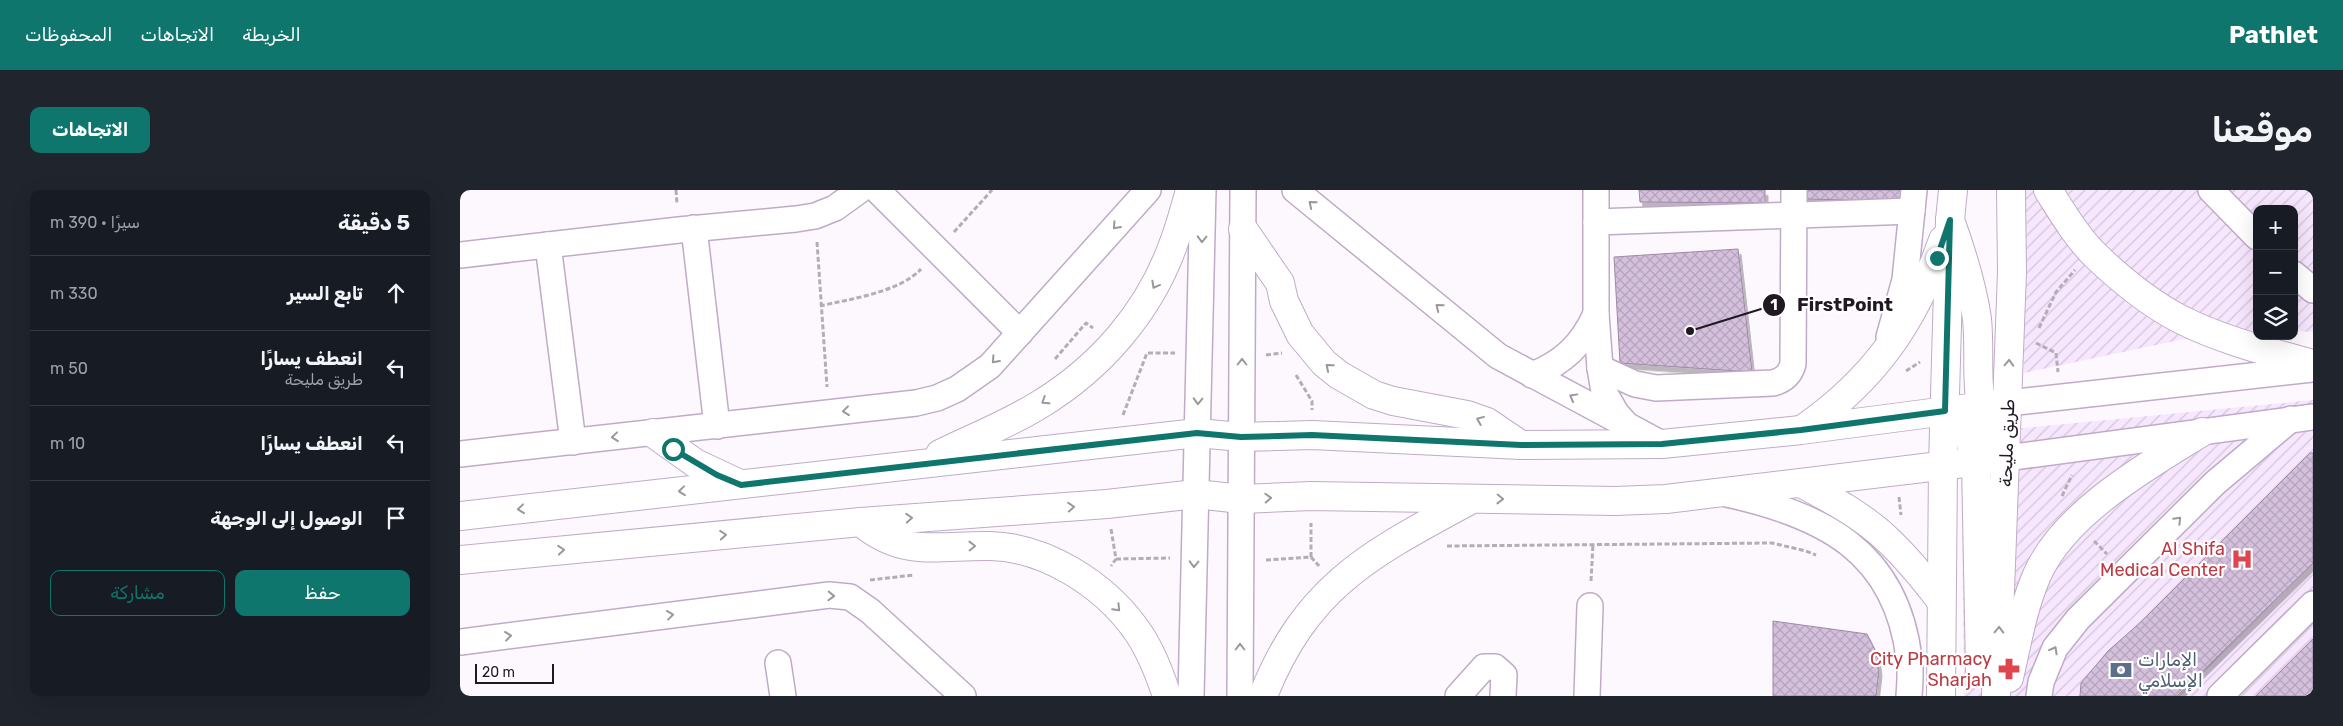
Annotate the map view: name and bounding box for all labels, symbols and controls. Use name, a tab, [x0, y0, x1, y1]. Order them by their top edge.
text: Pathlet	[2229, 21, 2318, 49]
text: المحفوظات	[25, 24, 112, 46]
text: الاتجاهات	[140, 24, 214, 46]
text: الخريطة	[242, 24, 301, 46]
button: الاتجاهات	[30, 107, 150, 153]
text: موقعنا	[2211, 109, 2313, 151]
one-way arrow	[1309, 201, 1318, 210]
map controls	[2253, 205, 2298, 340]
button: +	[2253, 205, 2298, 250]
text: 5 دقيقة	[338, 210, 410, 235]
text: سيرًا · 390 m	[50, 213, 140, 232]
one-way arrow	[1112, 221, 1121, 230]
one-way arrow	[1197, 235, 1207, 243]
route end	[1926, 247, 1949, 270]
button: −	[2253, 250, 2298, 295]
icon: ahead	[382, 279, 410, 307]
one-way arrow	[1151, 279, 1161, 288]
text: تابع السير	[287, 282, 363, 305]
text: 330 m	[50, 284, 98, 303]
callout: FirstPoint	[1762, 288, 1903, 322]
text: FirstPoint	[1797, 293, 1893, 316]
button: layers	[2253, 295, 2298, 340]
text: 1	[1770, 296, 1778, 314]
one-way arrow	[1436, 304, 1445, 312]
text: انعطف يسارًا	[260, 347, 363, 370]
icon: left	[382, 354, 410, 382]
one-way arrow	[992, 355, 1001, 364]
one-way arrow	[1237, 358, 1247, 366]
one-way arrow	[2004, 358, 2015, 366]
text: 50 m	[50, 359, 88, 378]
one-way arrow	[1325, 363, 1334, 372]
text: طريق مليحة	[285, 370, 363, 389]
one-way arrow	[1569, 393, 1578, 403]
one-way arrow	[1041, 395, 1050, 405]
one-way arrow	[1193, 397, 1204, 405]
street label: طريق مليحة	[1994, 399, 2020, 487]
one-way arrow	[841, 405, 849, 416]
one-way arrow	[1476, 415, 1485, 426]
icon: left	[382, 429, 410, 457]
one-way arrow	[610, 431, 618, 442]
text: انعطف يسارًا	[260, 432, 363, 455]
text: 10 m	[50, 434, 85, 453]
route start	[662, 438, 685, 461]
one-way arrow	[678, 485, 686, 496]
one-way arrow	[1264, 492, 1272, 503]
one-way arrow	[1497, 494, 1505, 504]
one-way arrow	[1068, 501, 1076, 512]
one-way arrow	[516, 503, 524, 514]
icon: arrive	[382, 504, 410, 532]
text: الوصول إلى الوجهة	[210, 507, 363, 530]
one-way arrow	[906, 513, 914, 524]
one-way arrow	[2172, 517, 2181, 526]
one-way arrow	[719, 530, 727, 541]
place label: Al Shifa Medical Center	[2100, 538, 2225, 581]
one-way arrow	[969, 541, 977, 552]
one-way arrow	[557, 545, 565, 556]
hospital icon: Al Shifa Medical Center	[2229, 546, 2255, 572]
one-way arrow	[1189, 560, 1200, 568]
button: مشاركة	[50, 570, 225, 616]
button: حفظ	[235, 570, 410, 616]
one-way arrow	[827, 590, 835, 601]
one-way arrow	[1111, 603, 1120, 612]
one-way arrow	[666, 610, 674, 621]
one-way arrow	[1994, 626, 2004, 634]
one-way arrow	[505, 631, 513, 642]
one-way arrow	[1235, 643, 1245, 651]
one-way arrow	[2048, 647, 2058, 656]
place label: City Pharmacy Sharjah	[1870, 648, 1992, 691]
place label: الإمارات الإسلامي	[2138, 649, 2203, 694]
pharmacy icon: City Pharmacy Sharjah	[1996, 656, 2022, 682]
bank icon: الإمارات الإسلامي	[2108, 657, 2134, 683]
scale bar	[475, 661, 554, 684]
text: 20 m	[482, 664, 515, 681]

